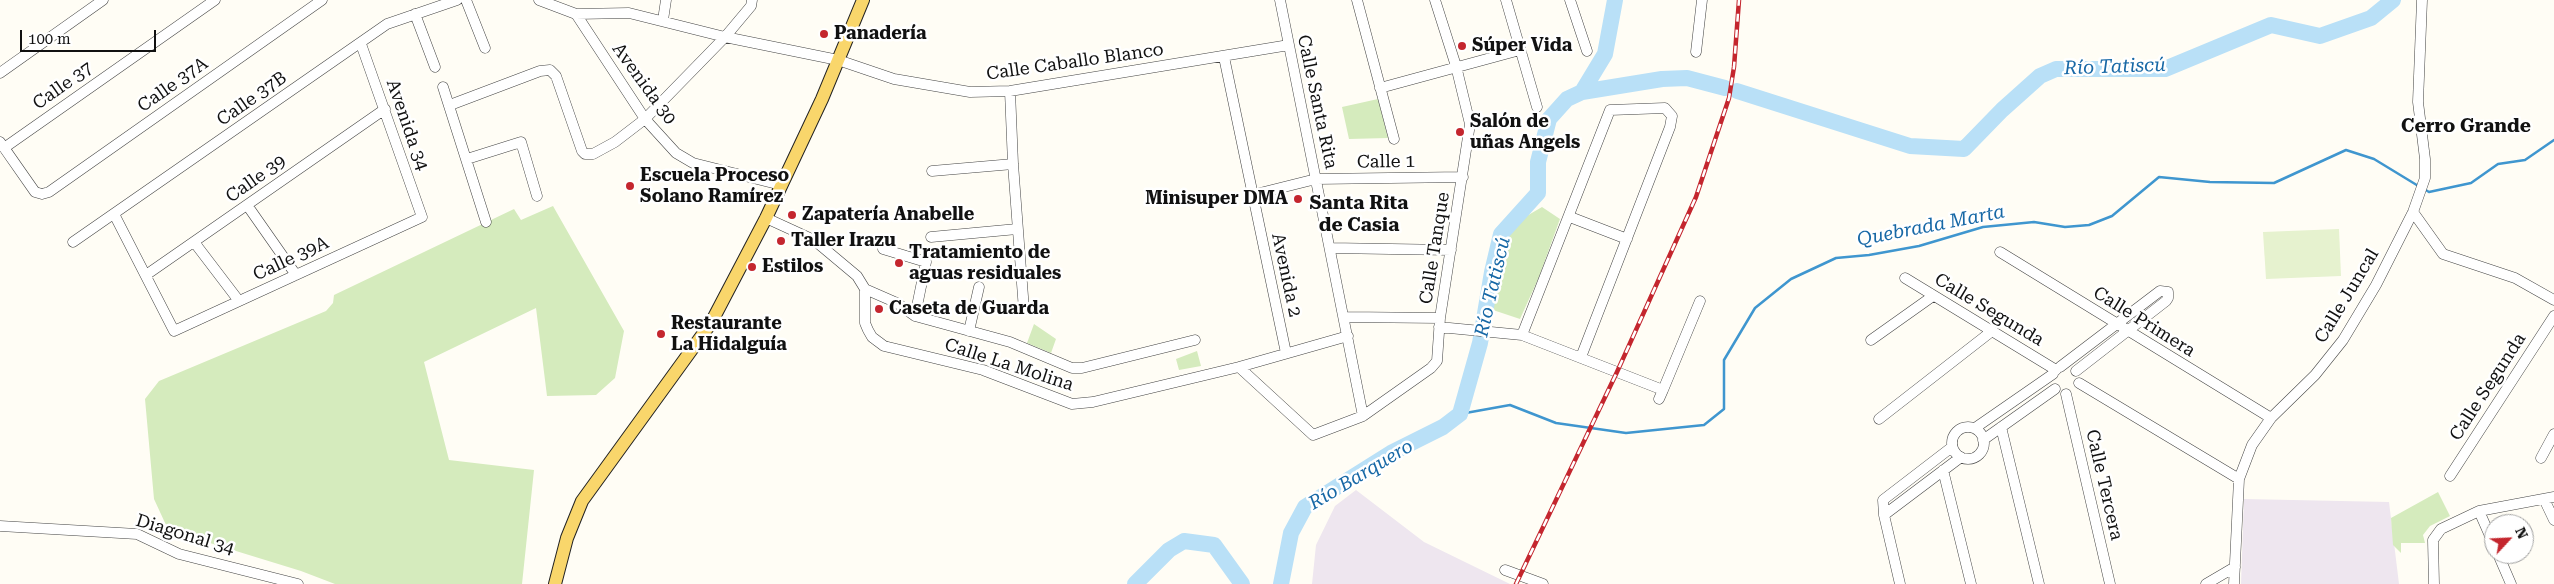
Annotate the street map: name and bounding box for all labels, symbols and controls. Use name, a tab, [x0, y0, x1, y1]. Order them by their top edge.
scale bar	[22, 20, 159, 52]
place label: Panadería	[834, 23, 927, 45]
marker: Panadería	[818, 28, 830, 40]
text: 100 m	[28, 30, 71, 48]
street label: Calle Santa Rita	[1292, 33, 1342, 171]
place label: Súper Vida	[1472, 35, 1572, 57]
street label: Avenida 30	[607, 39, 681, 129]
street label: Calle Caballo Blanco	[985, 39, 1165, 85]
marker: Súper Vida	[1456, 40, 1468, 52]
street label: Calle 37A	[134, 53, 212, 117]
water label: Río Tatiscú	[2064, 54, 2166, 80]
street label: Calle 37	[29, 58, 97, 114]
street label: Calle 37B	[213, 67, 291, 131]
street label: Avenida 34	[381, 76, 433, 174]
place label: Salón de uñas Angels	[1470, 111, 1580, 154]
district label: Cerro Grande	[2401, 115, 2531, 137]
marker: Salón de uñas Angels	[1454, 126, 1466, 138]
street label: Calle 39	[222, 151, 290, 207]
street label: Calle 1	[1357, 151, 1415, 173]
place label: Escuela Proceso Solano Ramírez	[640, 165, 789, 208]
marker: Escuela Proceso Solano Ramírez	[624, 180, 636, 192]
place label: Minisuper DMA	[1145, 188, 1288, 210]
street label: Calle Tanque	[1415, 190, 1455, 306]
district label: Santa Rita de Casia	[1310, 192, 1408, 236]
marker: Minisuper DMA	[1292, 193, 1304, 205]
water label: Quebrada Marta	[1855, 201, 2007, 251]
place label: Zapatería Anabelle	[802, 204, 974, 226]
marker: Zapatería Anabelle	[786, 209, 798, 221]
place label: Taller Irazu	[791, 230, 896, 252]
street label: Avenida 2	[1267, 231, 1305, 319]
street label: Calle 39A	[250, 232, 332, 286]
marker: Taller Irazu	[775, 235, 787, 247]
water label: Río Tatiscú	[1470, 235, 1516, 339]
place label: Tratamiento de aguas residuales	[909, 242, 1061, 284]
street label: Calle Juncal	[2310, 245, 2384, 347]
place label: Estilos	[762, 256, 823, 278]
marker: Tratamiento de aguas residuales	[893, 257, 905, 269]
marker: Estilos	[746, 261, 758, 273]
street label: Calle Segunda	[1930, 269, 2048, 351]
street label: Calle Primera	[2089, 282, 2199, 362]
place label: Caseta de Guarda	[889, 298, 1049, 320]
marker: Caseta de Guarda	[873, 303, 885, 315]
place label: Restaurante La Hidalguía	[671, 313, 787, 356]
marker: Restaurante La Hidalguía	[655, 328, 667, 340]
street label: Calle Segunda	[2445, 329, 2531, 445]
street label: Calle La Molina	[942, 334, 1076, 396]
street label: Calle Tercera	[2081, 427, 2127, 543]
water label: Río Barquero	[1305, 435, 1417, 515]
street label: Diagonal 34	[133, 510, 237, 560]
north arrow	[2484, 514, 2534, 564]
text: N	[2512, 525, 2531, 541]

